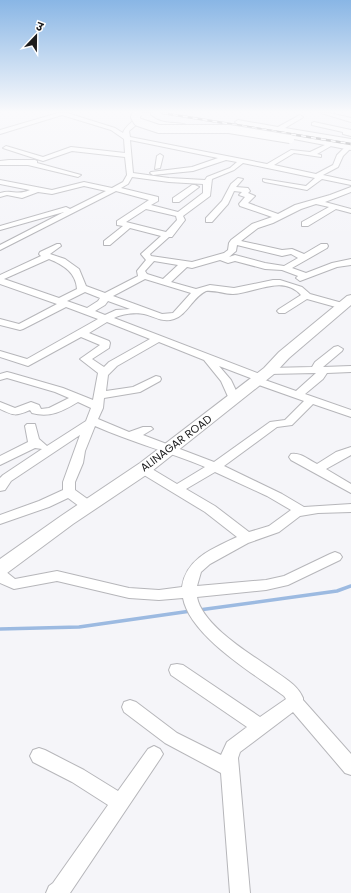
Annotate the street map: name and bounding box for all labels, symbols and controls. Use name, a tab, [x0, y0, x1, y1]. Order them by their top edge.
north arrow	[16, 16, 56, 56]
text: उ	[33, 18, 46, 36]
street label: ALINAGAR ROAD	[137, 411, 215, 475]

